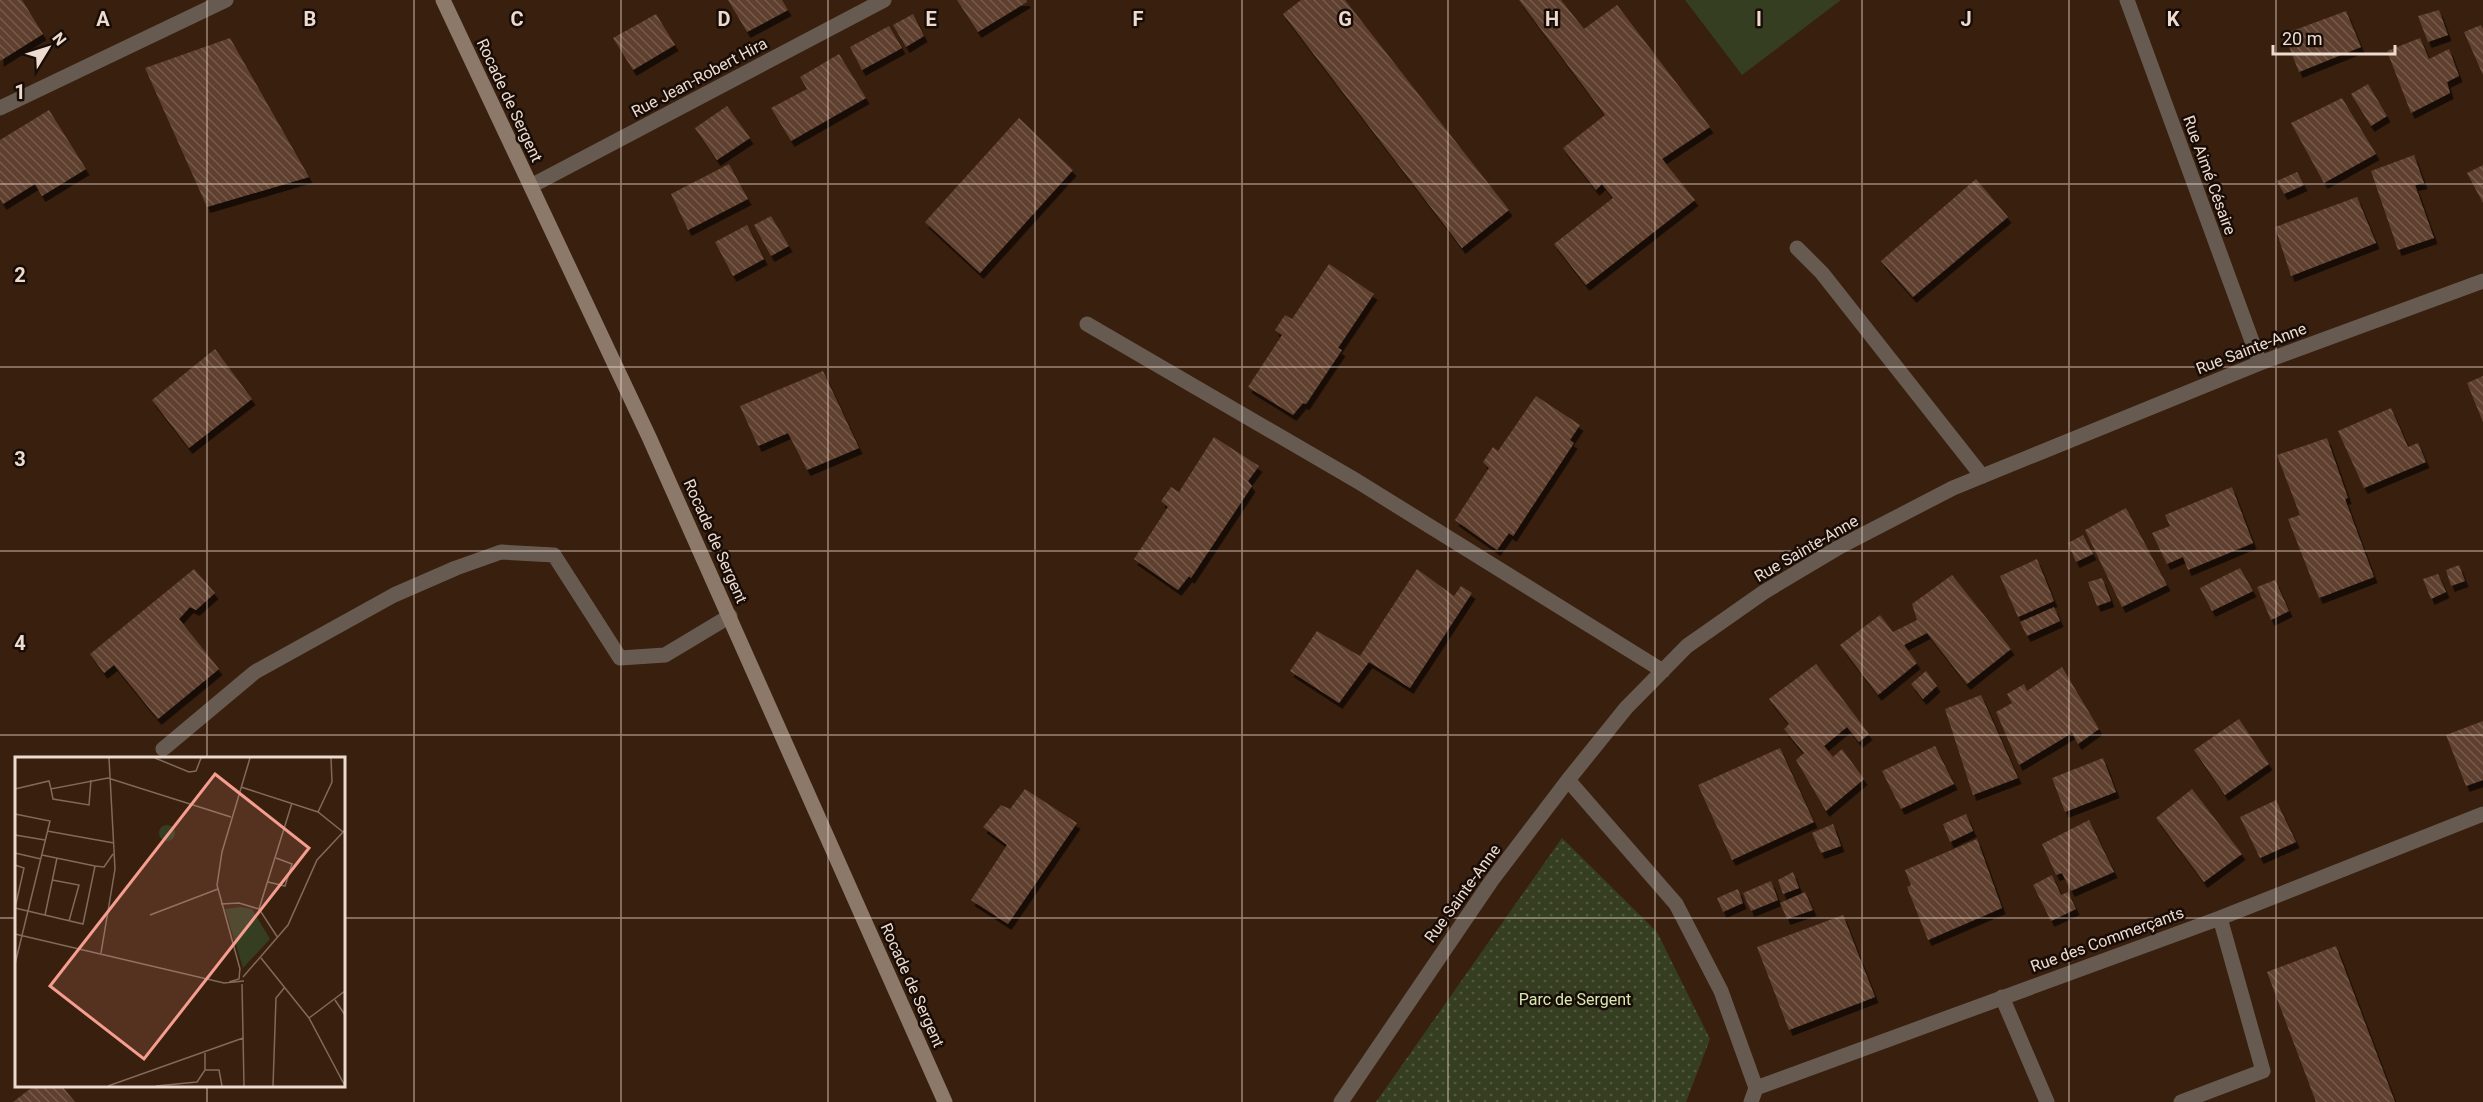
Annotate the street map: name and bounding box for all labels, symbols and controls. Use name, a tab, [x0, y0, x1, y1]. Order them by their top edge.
text: A	[96, 7, 110, 31]
text: B	[304, 7, 316, 31]
text: C	[510, 7, 524, 31]
text: D	[718, 7, 731, 31]
text: E	[925, 7, 937, 31]
text: F	[1133, 7, 1144, 31]
text: G	[1338, 7, 1352, 31]
text: H	[1545, 7, 1559, 31]
text: I	[1756, 7, 1762, 31]
text: J	[1960, 7, 1972, 31]
text: K	[2167, 7, 2180, 31]
north arrow	[18, 18, 78, 78]
scale bar	[2273, 18, 2394, 56]
text: 20 m	[2282, 28, 2322, 49]
text: N	[48, 29, 70, 49]
street label: Rue Jean-Robert Hira	[628, 34, 770, 121]
street label: Rocade de Sergent	[473, 36, 546, 165]
text: 1	[14, 80, 26, 104]
street label: Rue Aimé Césaire	[2179, 113, 2240, 237]
text: 2	[14, 263, 26, 287]
street label: Rue Sainte-Anne	[2193, 319, 2309, 378]
text: 3	[14, 447, 26, 471]
street label: Rocade de Sergent	[680, 476, 751, 606]
street label: Rue Sainte-Anne	[1751, 511, 1862, 586]
text: 4	[14, 631, 26, 655]
inset map	[15, 757, 345, 1087]
street label: Rue Sainte-Anne	[1420, 840, 1504, 946]
street label: Rue des Commerçants	[2028, 903, 2186, 976]
street label: Rocade de Sergent	[877, 920, 948, 1050]
park label: Parc de Sergent	[1519, 990, 1631, 1009]

